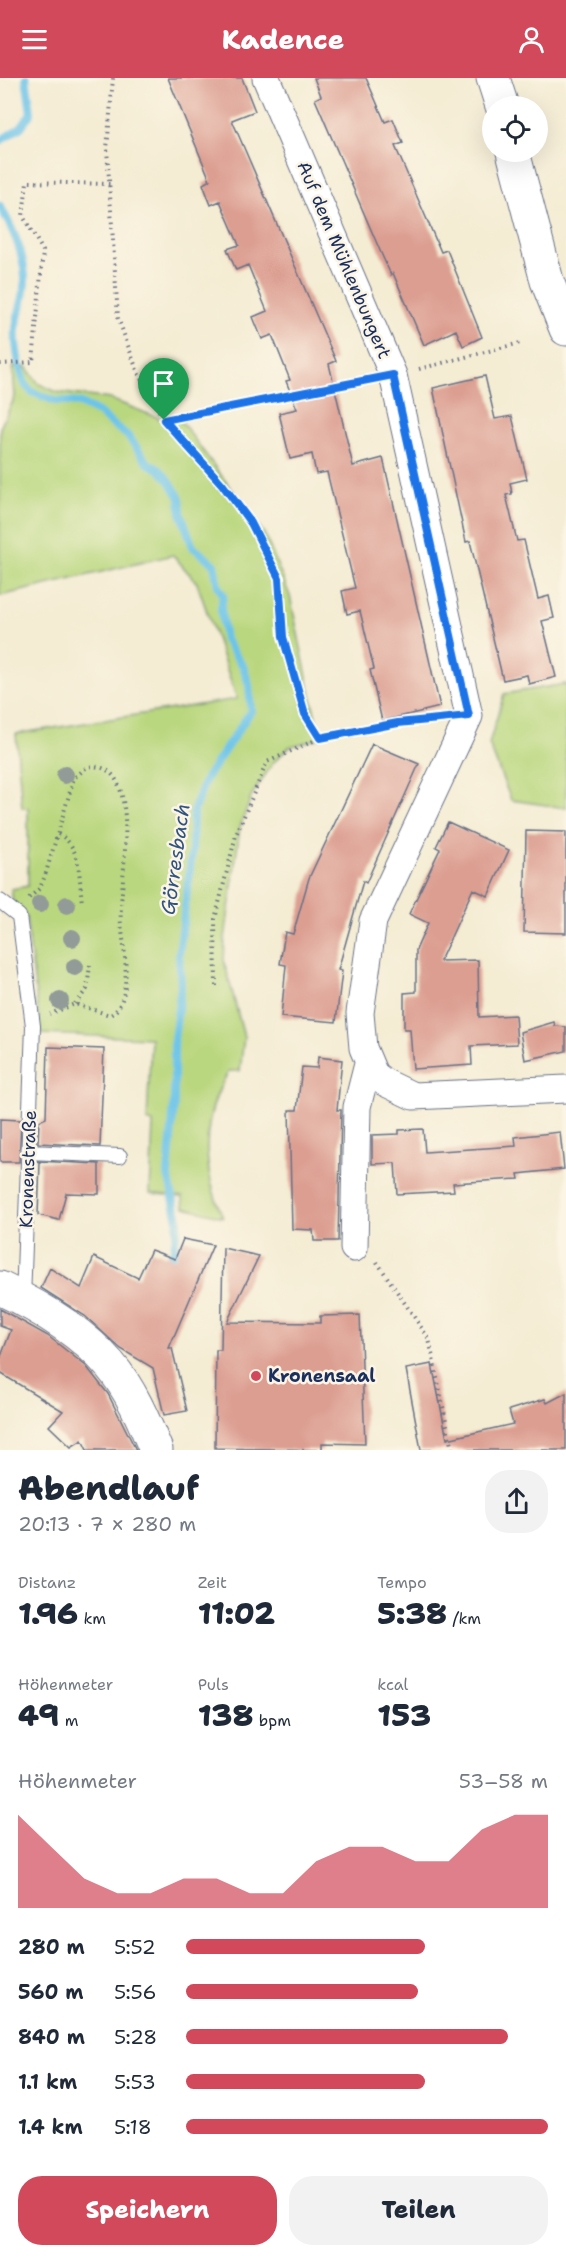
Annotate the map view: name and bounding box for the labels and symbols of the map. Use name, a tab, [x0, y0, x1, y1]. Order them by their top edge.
street label: Auf dem Mühlenbungert	[291, 158, 397, 363]
pin	[138, 358, 189, 420]
water label: Görresbach	[154, 802, 196, 916]
street label: Kronenstraße	[14, 1110, 42, 1228]
place label: Kronensaal	[268, 1364, 376, 1388]
marker: Kronensaal	[249, 1369, 263, 1383]

